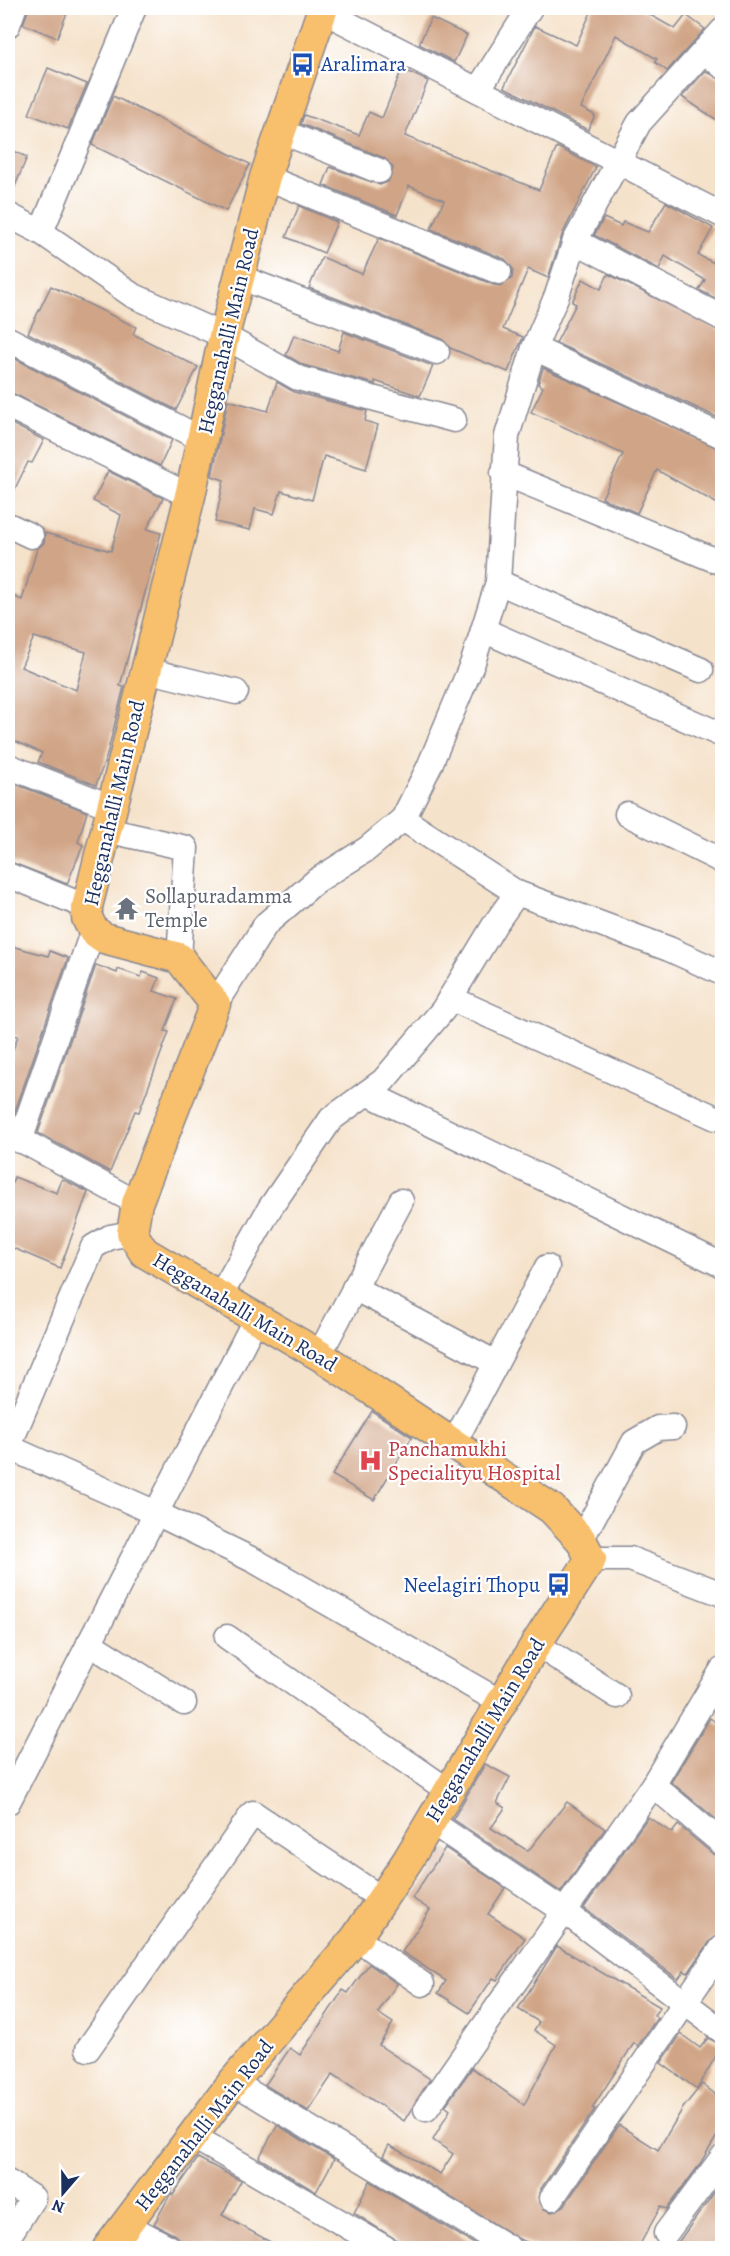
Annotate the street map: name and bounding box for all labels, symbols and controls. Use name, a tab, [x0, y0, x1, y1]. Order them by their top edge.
place label: Aralimara	[320, 50, 407, 78]
bus stop icon: Aralimara	[290, 51, 316, 77]
street label: Hegganahalli Main Road	[191, 225, 265, 437]
street label: Hegganahalli Main Road	[77, 697, 151, 909]
place label: Sollapuradamma Temple	[145, 882, 292, 934]
temple icon: Sollapuradamma Temple	[114, 895, 140, 921]
street label: Hegganahalli Main Road	[148, 1246, 343, 1379]
place label: Panchamukhi Specialityu Hospital	[388, 1435, 560, 1487]
hospital icon: Panchamukhi Specialityu Hospital	[357, 1448, 383, 1474]
place label: Neelagiri Thopu	[403, 1571, 541, 1599]
bus stop icon: Neelagiri Thopu	[545, 1572, 571, 1598]
street label: Hegganahalli Main Road	[419, 1632, 552, 1827]
street label: Hegganahalli Main Road	[128, 2033, 280, 2217]
north arrow	[33, 2163, 93, 2223]
text: N	[49, 2194, 67, 2218]

